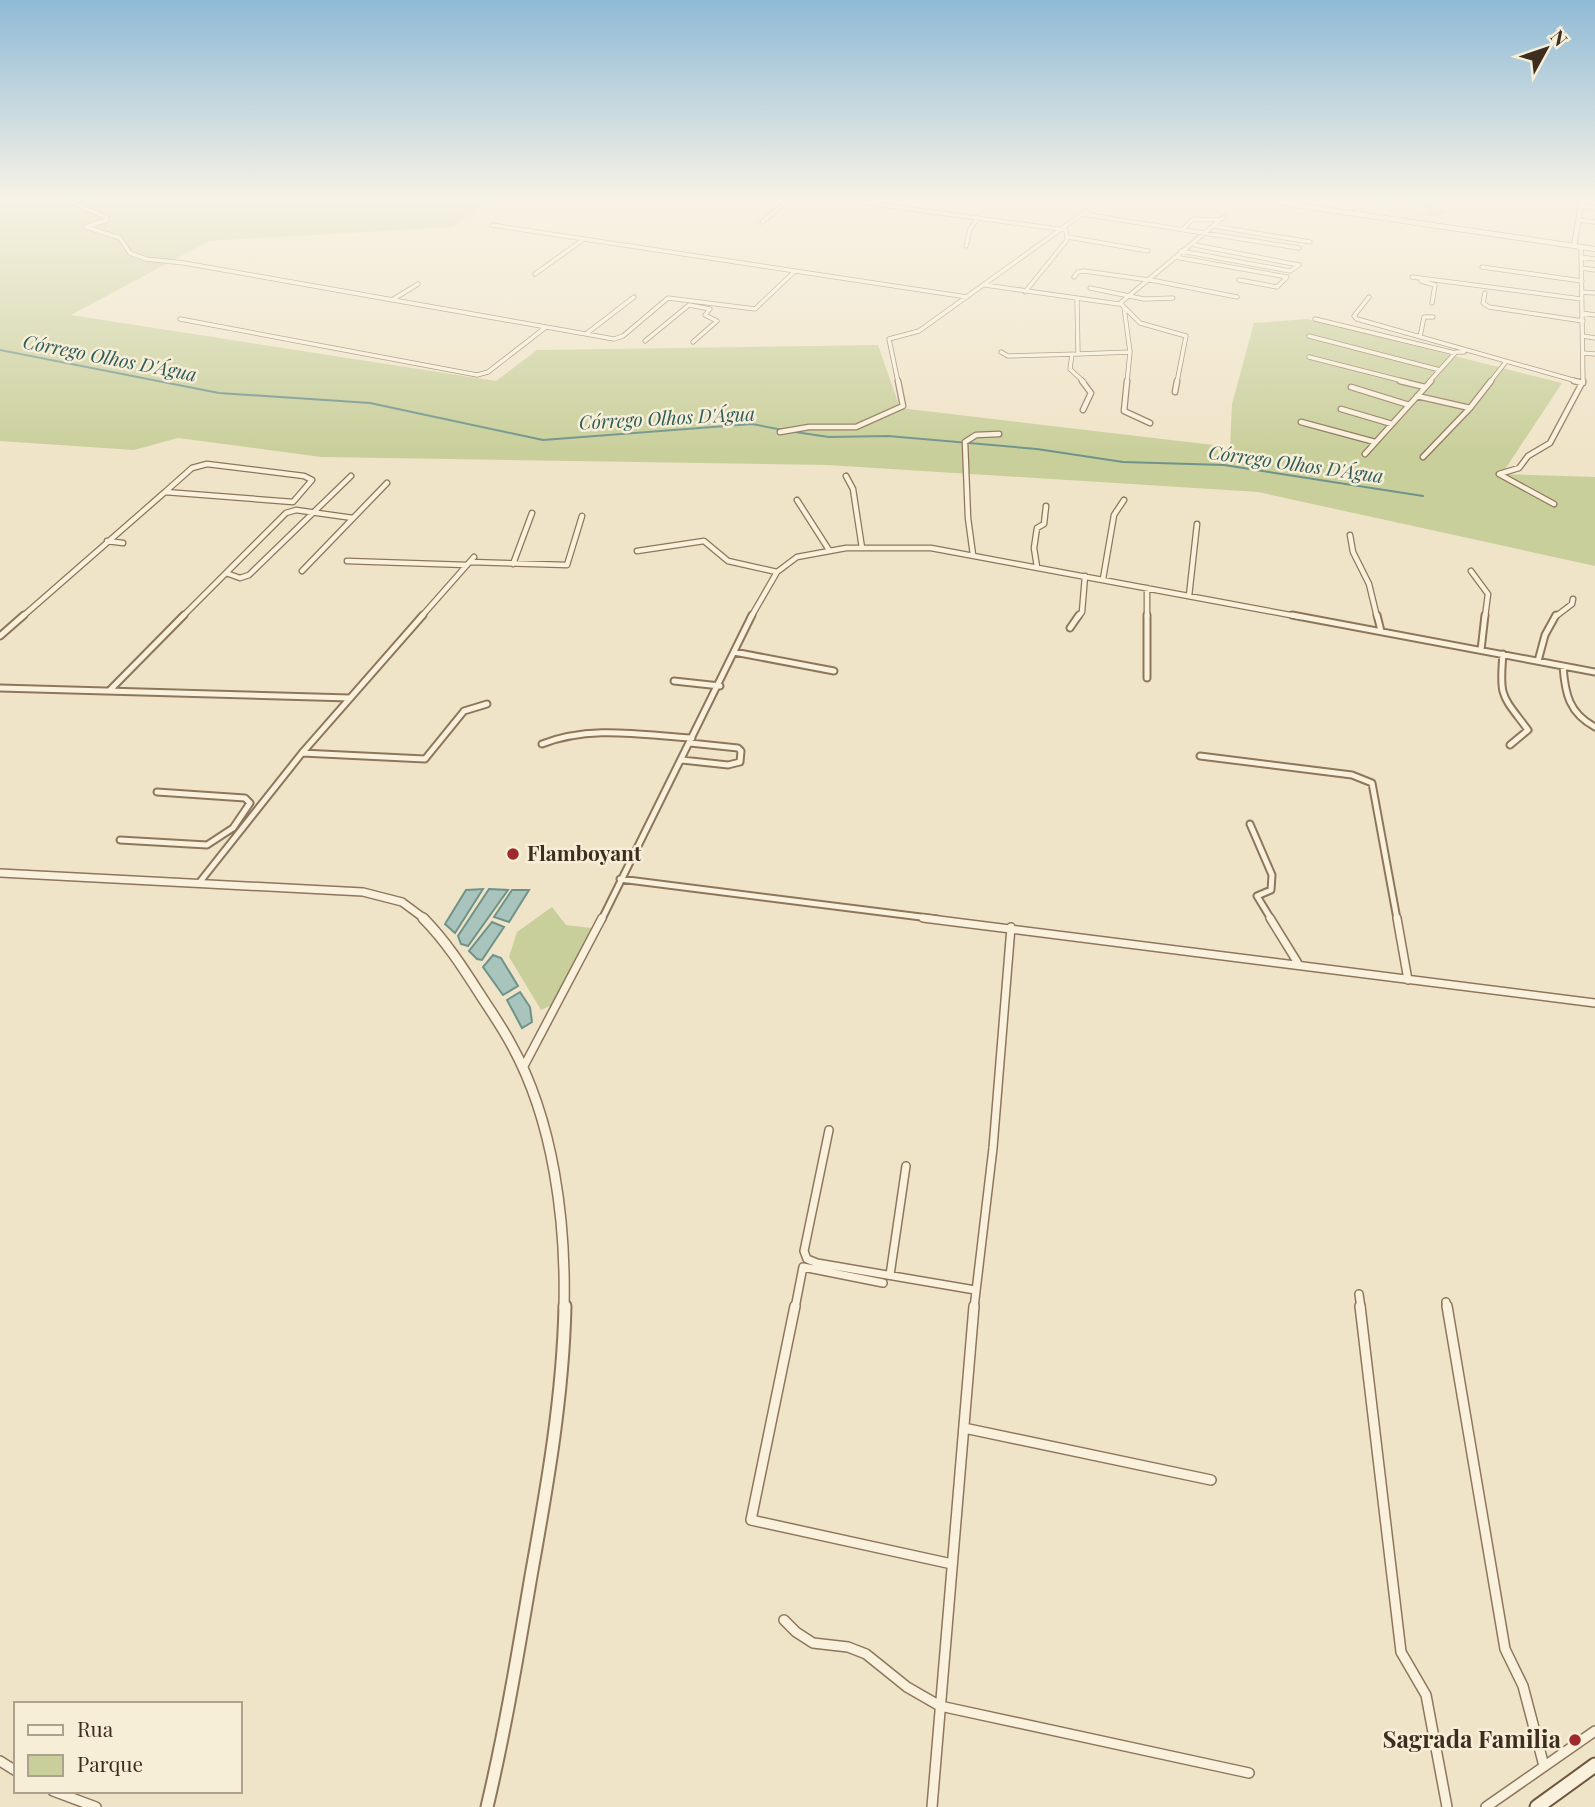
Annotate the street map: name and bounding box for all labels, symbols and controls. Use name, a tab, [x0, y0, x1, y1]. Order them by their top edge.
north arrow	[1511, 14, 1581, 84]
text: N	[1545, 24, 1574, 51]
water label: Córrego Olhos D'Água	[21, 327, 199, 387]
water label: Córrego Olhos D'Água	[578, 399, 756, 435]
water label: Córrego Olhos D'Água	[1207, 438, 1385, 488]
place label: Flamboyant	[527, 838, 642, 866]
marker: Flamboyant	[505, 846, 521, 862]
legend	[14, 1702, 242, 1793]
text: Rua	[77, 1714, 114, 1742]
place label: Sagrada Familia	[1382, 1722, 1562, 1754]
marker: Sagrada Familia	[1567, 1732, 1583, 1748]
text: Parque	[77, 1749, 143, 1777]

